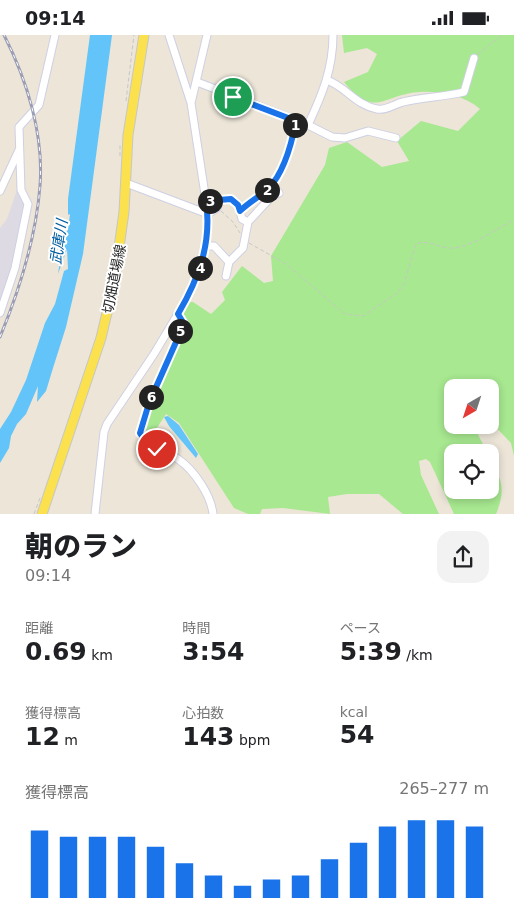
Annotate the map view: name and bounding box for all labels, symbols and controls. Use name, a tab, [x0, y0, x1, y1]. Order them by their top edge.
text: 09:14	[25, 7, 85, 29]
pin	[212, 76, 254, 118]
icon: arrive	[219, 83, 247, 111]
pin: 1	[282, 113, 308, 137]
text: 1	[291, 117, 300, 133]
pin: 2	[254, 177, 280, 203]
text: 2	[263, 182, 272, 198]
pin: 3	[198, 189, 222, 213]
text: 3	[206, 193, 215, 209]
water label: 武庫川	[47, 216, 72, 266]
street label: 切畑道場線	[99, 243, 129, 315]
pin: 4	[188, 255, 212, 281]
text: 4	[196, 260, 205, 276]
pin: 5	[168, 319, 192, 343]
text: 5	[176, 323, 185, 339]
north arrow	[444, 379, 499, 434]
map controls	[444, 379, 499, 499]
pin: 6	[138, 385, 164, 409]
text: 6	[147, 389, 156, 405]
pin	[136, 428, 178, 470]
icon: check	[143, 435, 171, 463]
button: locate	[444, 444, 499, 499]
text: 朝のラン	[25, 530, 137, 563]
button: share	[437, 531, 489, 583]
text: 09:14	[25, 566, 71, 585]
text: 距離	[25, 620, 53, 636]
text: 時間	[182, 620, 210, 636]
text: ペース	[340, 620, 381, 636]
text: 0.69	[25, 637, 87, 666]
text: 3:54	[182, 637, 245, 666]
text: 5:39	[340, 637, 402, 666]
text: km	[87, 647, 113, 663]
text: /km	[402, 647, 433, 663]
text: kcal	[340, 704, 368, 720]
text: 獲得標高	[25, 705, 81, 721]
text: 心拍数	[182, 705, 224, 721]
text: 54	[340, 720, 374, 749]
text: 12	[25, 722, 60, 751]
text: 143	[182, 722, 235, 751]
text: m	[60, 732, 78, 748]
text: bpm	[235, 732, 270, 748]
text: 265–277 m	[399, 779, 489, 798]
text: 獲得標高	[25, 783, 89, 802]

